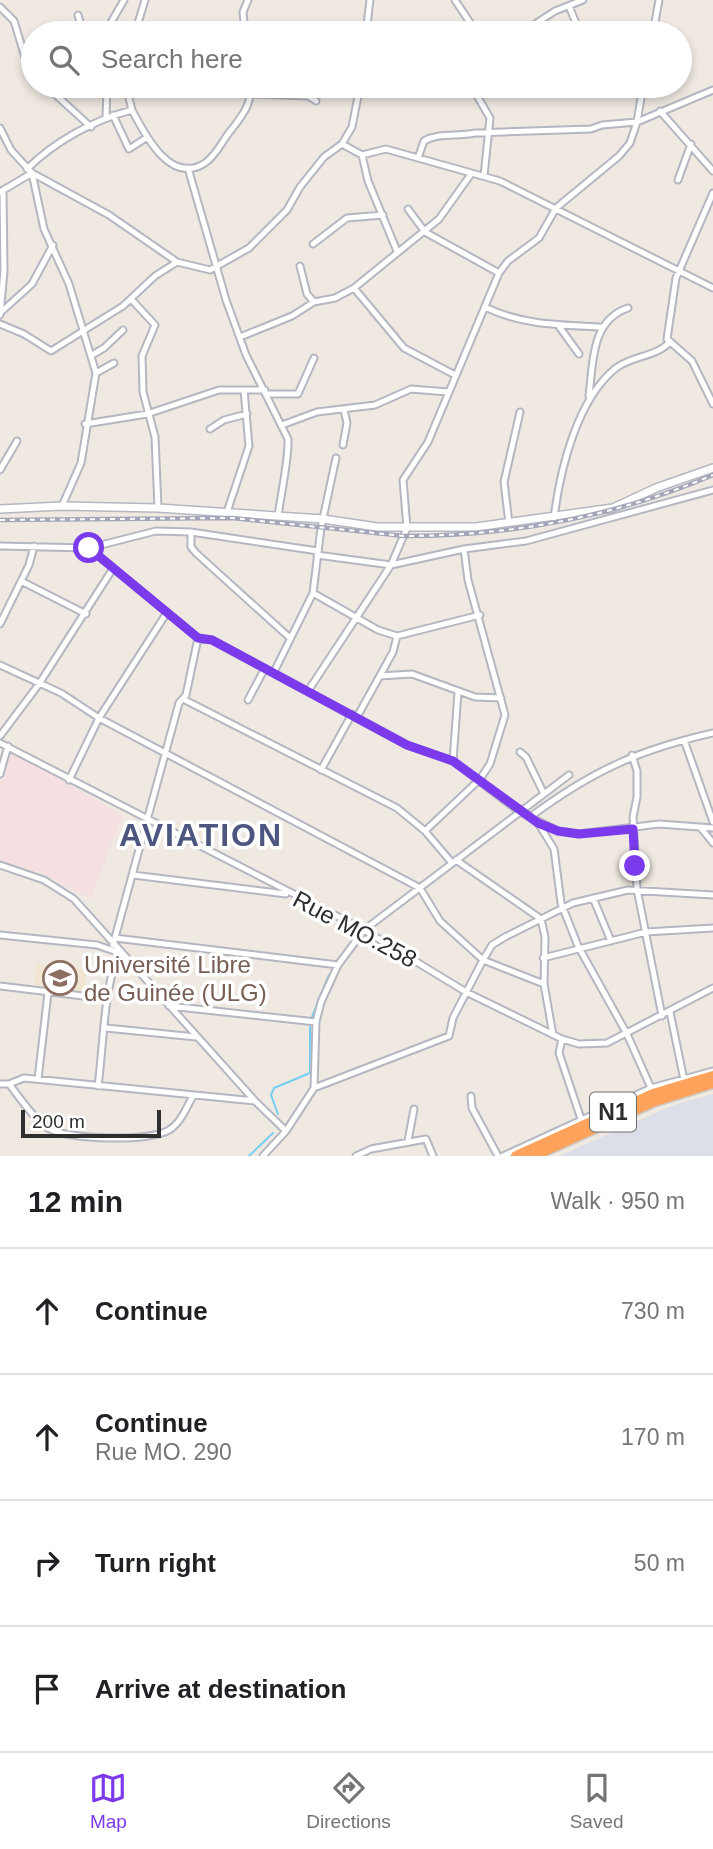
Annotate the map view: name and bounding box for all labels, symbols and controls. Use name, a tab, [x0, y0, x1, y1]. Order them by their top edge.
search box	[21, 21, 692, 98]
icon: search	[45, 41, 83, 79]
text: Search here	[101, 44, 243, 74]
route start	[73, 532, 104, 563]
district label: AVIATION	[119, 817, 283, 853]
route end	[619, 850, 650, 881]
street label: Rue MO.258	[289, 885, 421, 973]
place label: Université Libre de Guinée (ULG)	[84, 951, 267, 1006]
school or university icon: Université Libre de Guinée (ULG)	[41, 959, 79, 997]
road number: N1	[590, 1092, 636, 1132]
scale bar	[21, 1107, 161, 1139]
text: 200 m	[32, 1111, 85, 1132]
text: 12 min	[28, 1185, 123, 1218]
text: Walk · 950 m	[550, 1188, 685, 1214]
icon: ahead	[28, 1292, 66, 1330]
text: Continue	[95, 1296, 208, 1326]
text: 730 m	[621, 1298, 685, 1324]
text: Continue	[95, 1408, 208, 1438]
icon: ahead	[28, 1418, 66, 1456]
text: 170 m	[621, 1424, 685, 1450]
text: Rue MO. 290	[95, 1439, 232, 1465]
icon: right	[28, 1544, 66, 1582]
text: Turn right	[95, 1548, 216, 1578]
text: 50 m	[634, 1550, 685, 1576]
icon: arrive	[28, 1670, 66, 1708]
text: Arrive at destination	[95, 1674, 346, 1704]
tab: Map	[89, 1769, 127, 1833]
tab: Directions	[306, 1769, 391, 1833]
tab: Saved	[570, 1769, 624, 1833]

